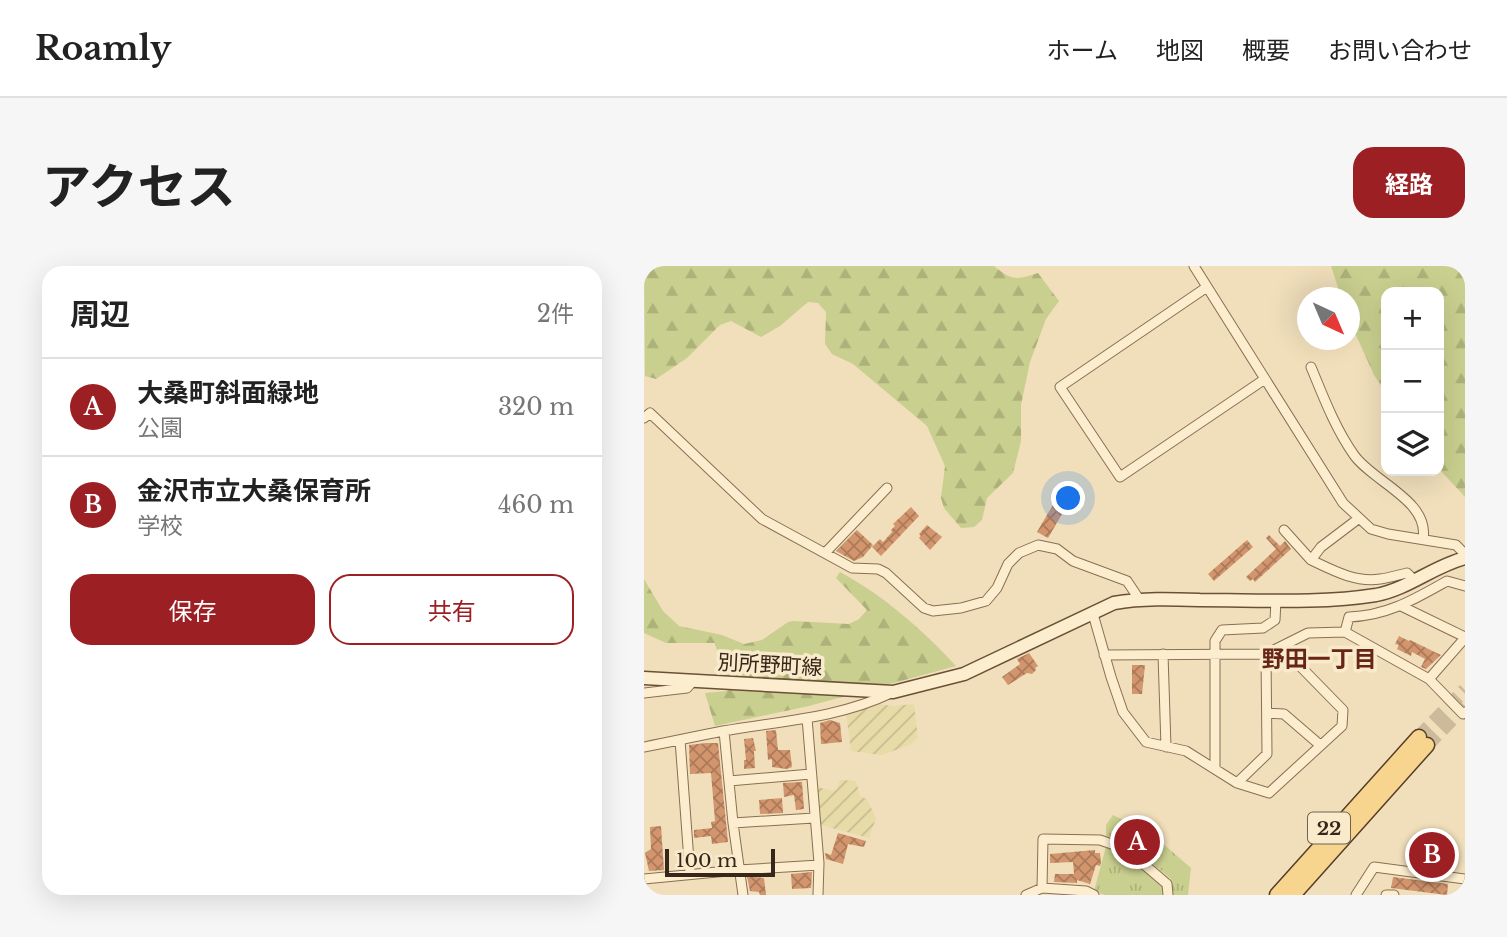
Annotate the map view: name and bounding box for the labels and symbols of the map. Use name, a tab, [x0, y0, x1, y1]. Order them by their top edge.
north arrow	[1297, 287, 1360, 350]
your location	[1051, 481, 1085, 515]
district label: 野田一丁目	[1262, 645, 1377, 673]
street label: 別所野町線	[717, 649, 823, 681]
road number: 22	[1308, 813, 1350, 844]
pin: A	[1114, 816, 1160, 868]
pin: B	[1409, 829, 1455, 881]
scale bar	[665, 846, 775, 878]

